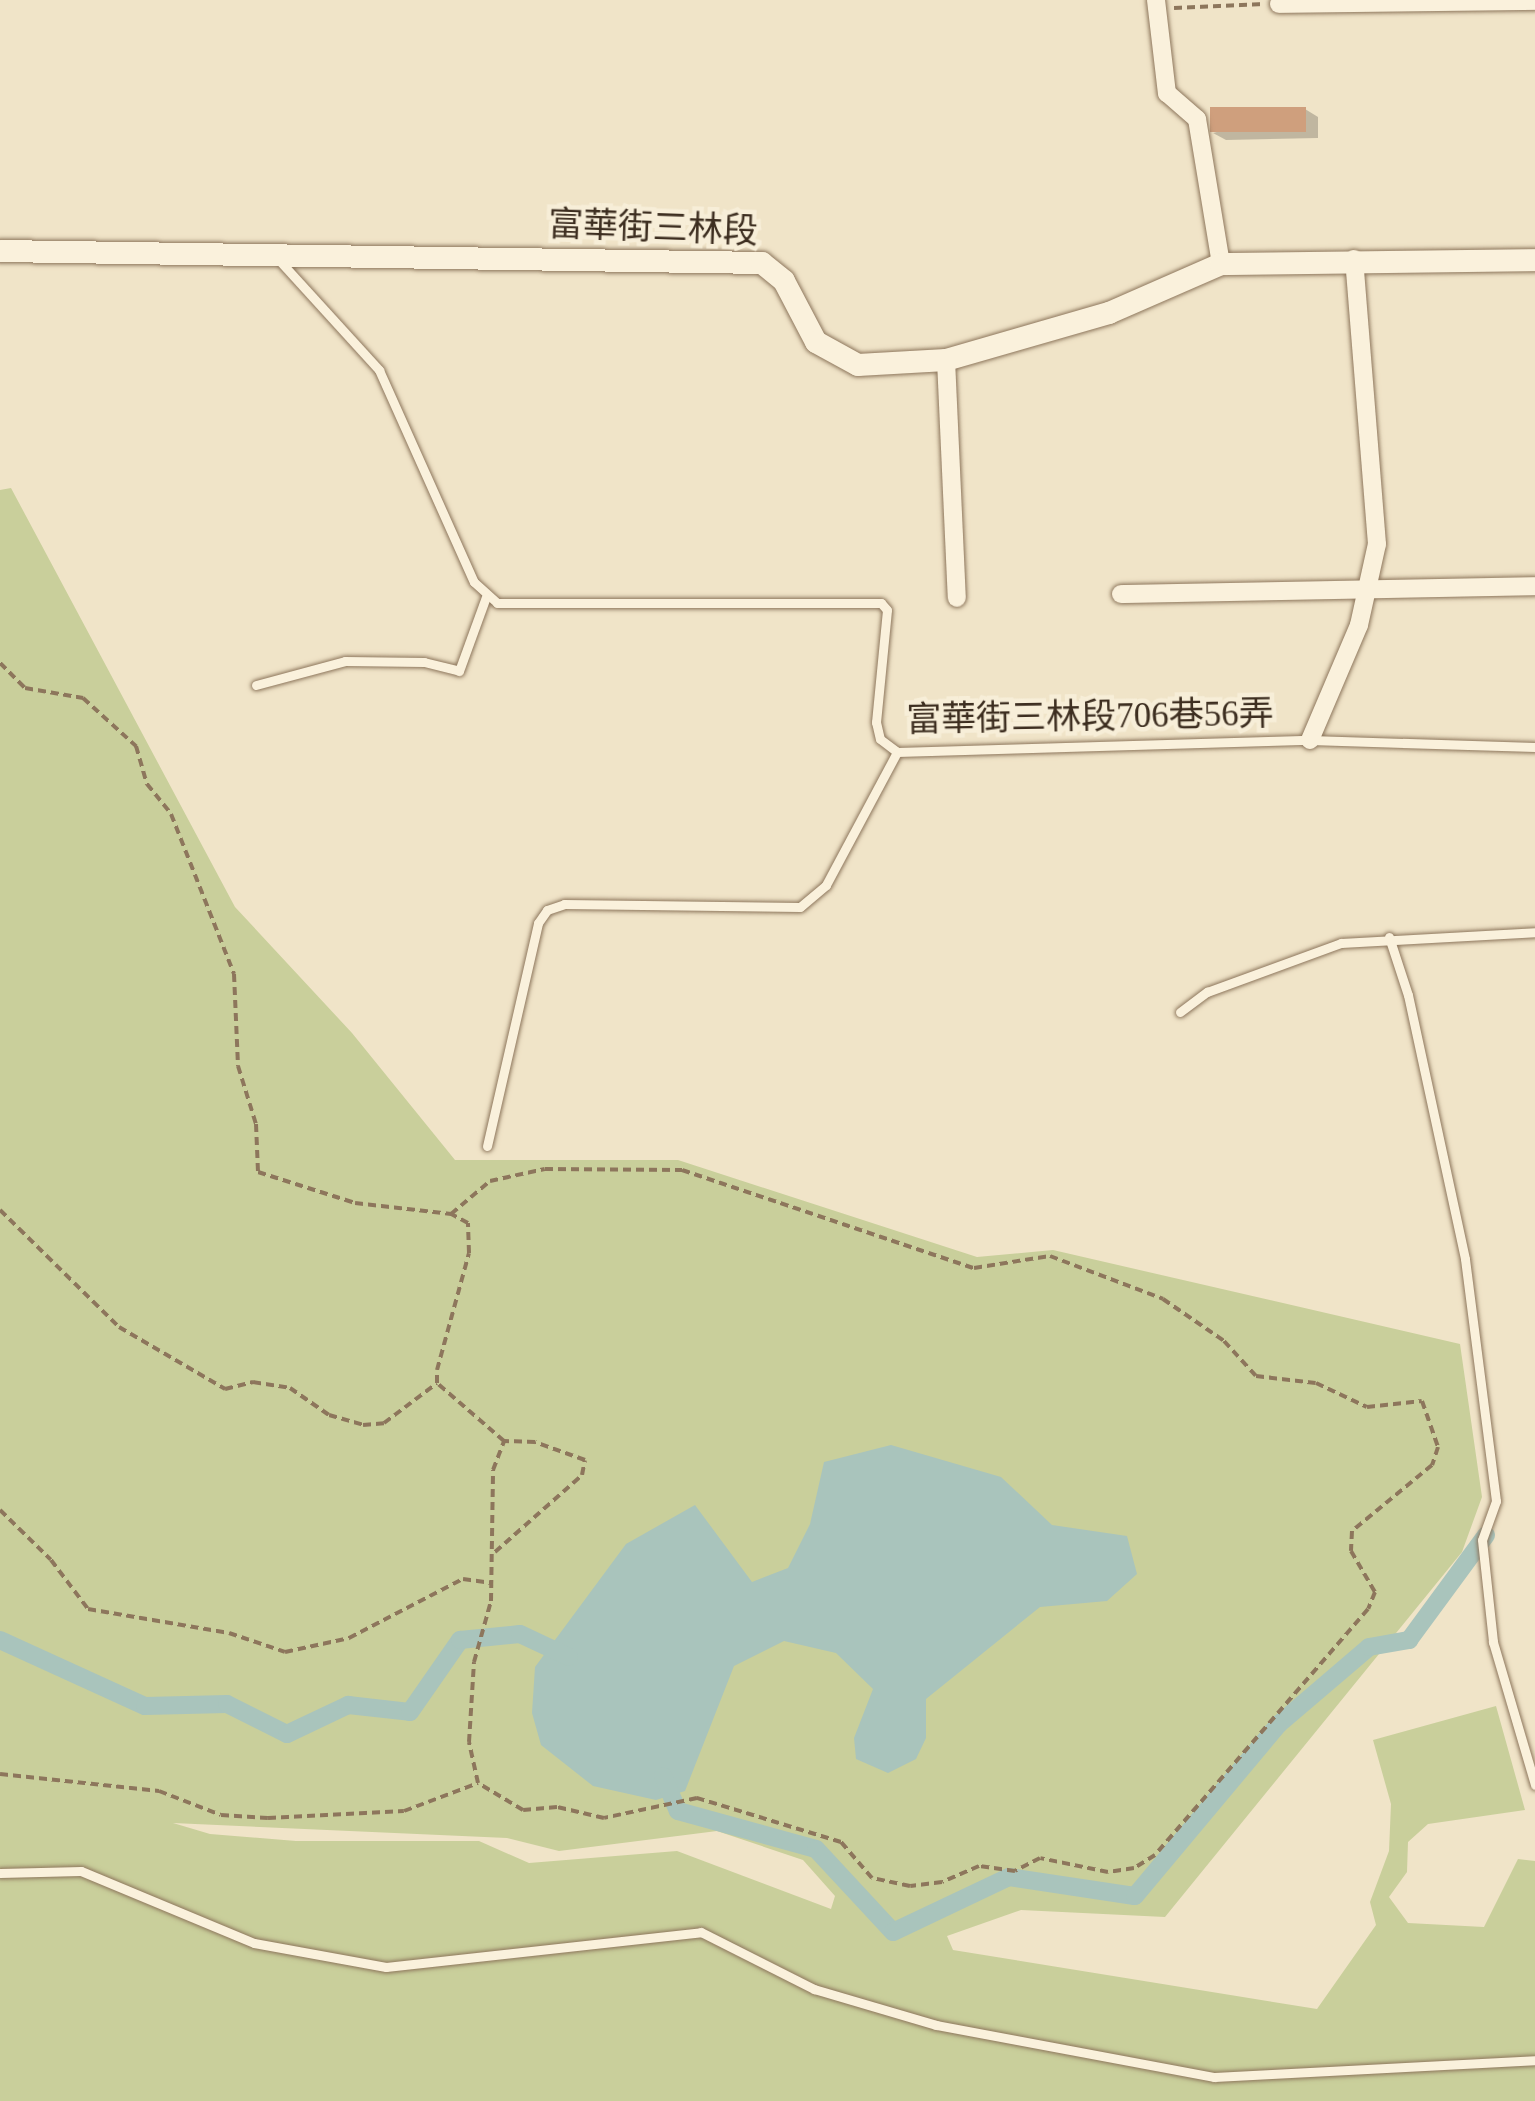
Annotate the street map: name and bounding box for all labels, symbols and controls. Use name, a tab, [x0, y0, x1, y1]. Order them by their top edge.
street label: 富華街三林段	[547, 203, 759, 253]
street label: 富華街三林段706巷56弄	[906, 693, 1274, 741]

